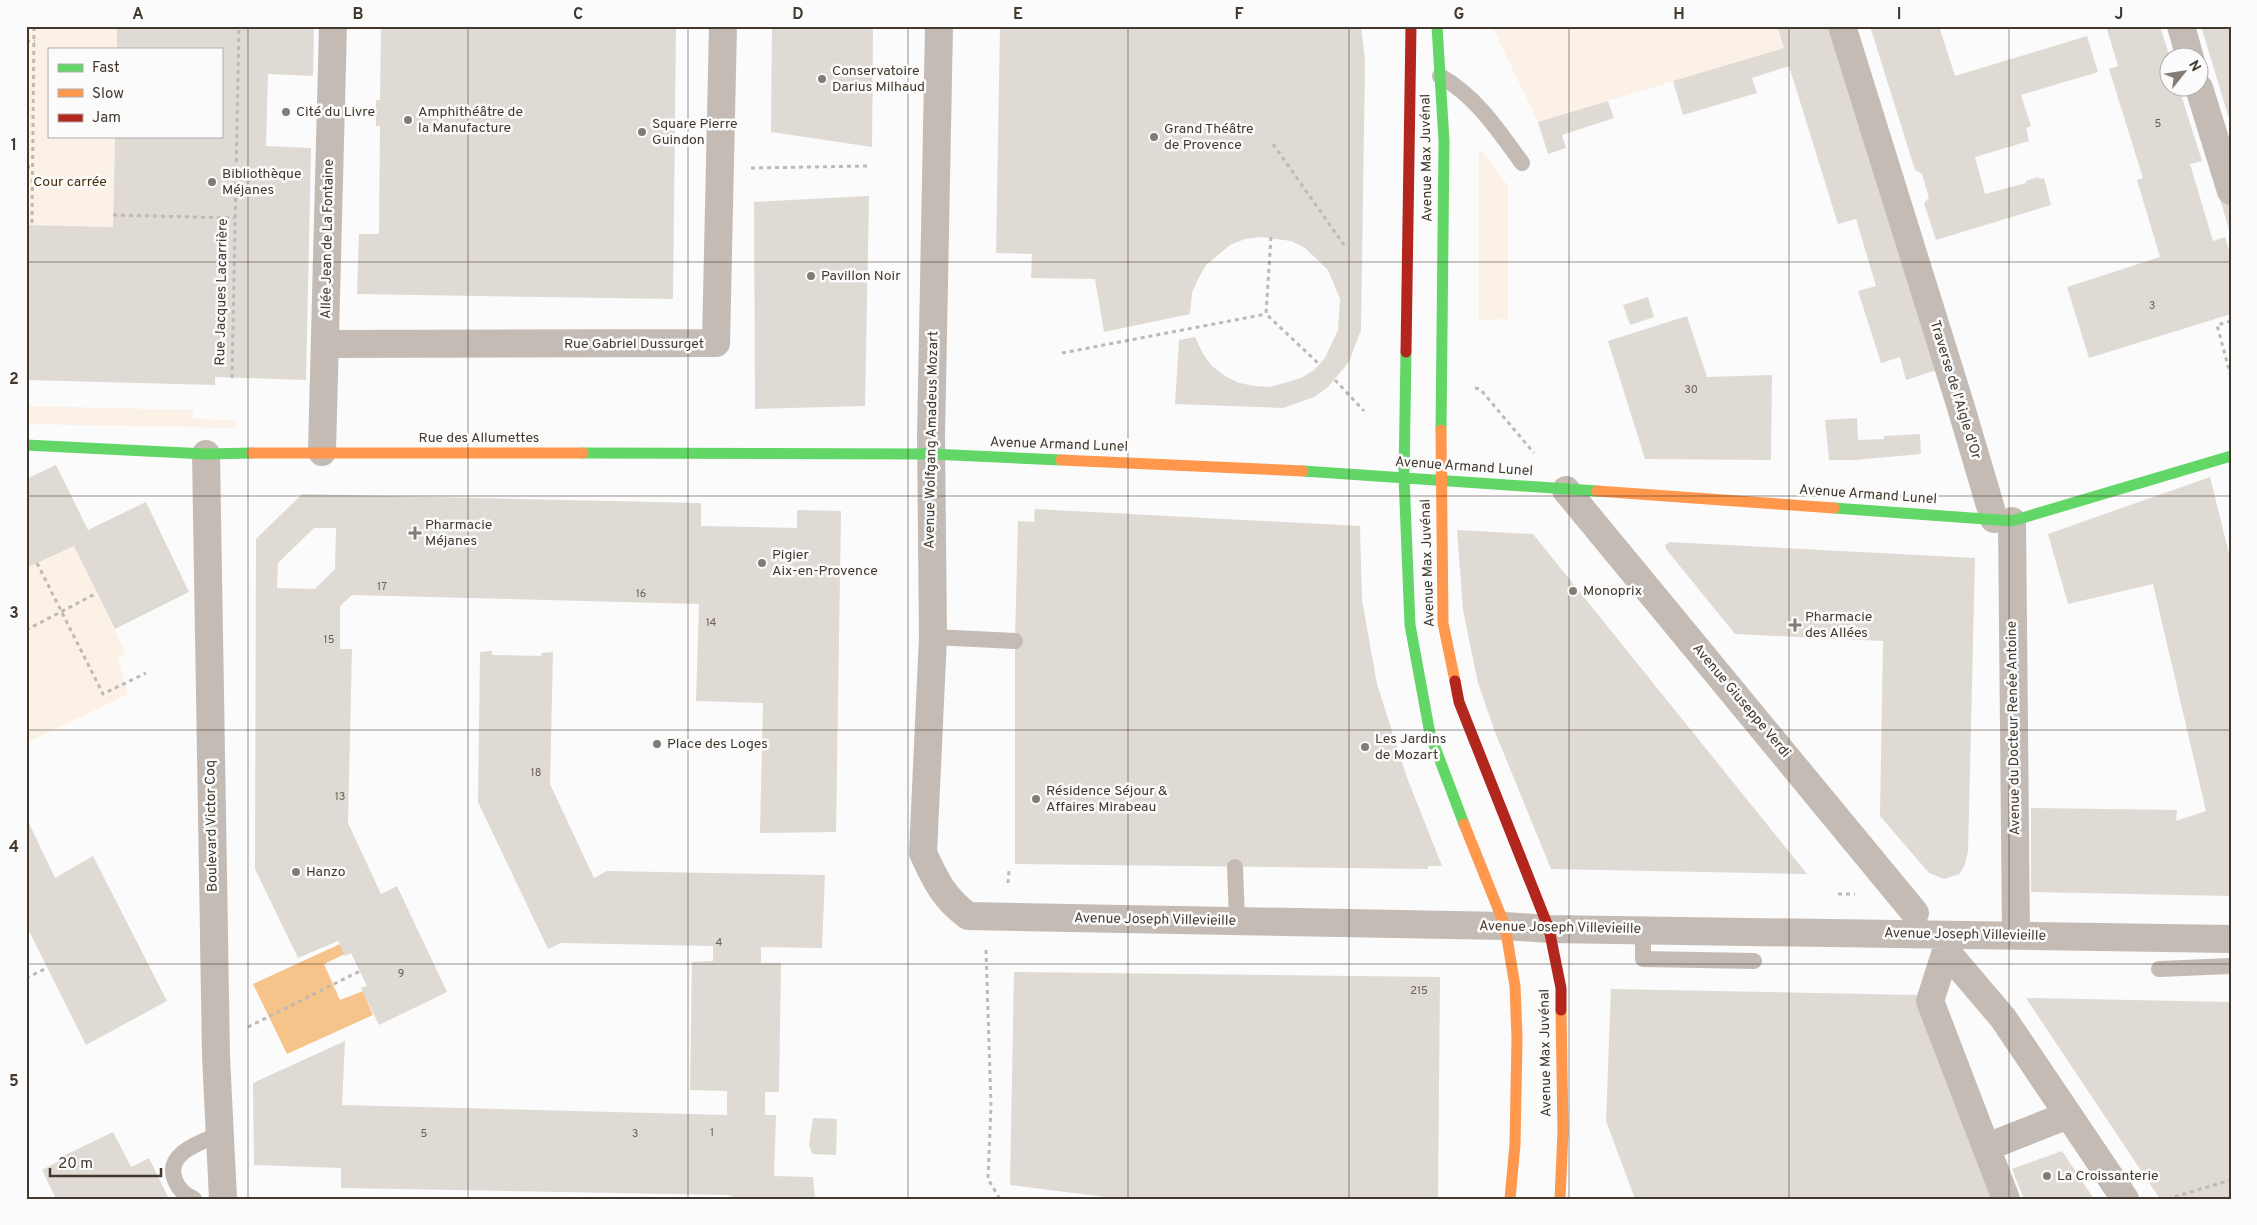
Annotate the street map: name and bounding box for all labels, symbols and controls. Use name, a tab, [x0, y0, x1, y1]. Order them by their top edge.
text: A	[132, 5, 144, 25]
text: B	[352, 5, 364, 25]
text: C	[573, 5, 583, 25]
text: D	[792, 5, 804, 25]
text: E	[1013, 5, 1023, 25]
text: F	[1234, 5, 1244, 25]
text: G	[1454, 5, 1464, 25]
text: H	[1673, 5, 1685, 25]
text: I	[1897, 5, 1901, 25]
text: J	[2115, 5, 2123, 25]
legend	[48, 48, 222, 138]
north arrow	[2160, 48, 2210, 98]
text: N	[2184, 58, 2204, 75]
text: Fast	[92, 59, 120, 78]
place label: Conservatoire Darius Milhaud	[832, 63, 925, 96]
marker: Conservatoire Darius Milhaud	[816, 73, 828, 85]
text: Slow	[92, 85, 124, 104]
street label: Avenue Max Juvénal	[1417, 94, 1437, 222]
place label: Cité du Livre	[296, 104, 375, 121]
place label: Amphithéâtre de la Manufacture	[418, 104, 523, 137]
marker: Cité du Livre	[280, 106, 292, 118]
text: Jam	[92, 109, 121, 128]
marker: Amphithéâtre de la Manufacture	[402, 114, 414, 126]
place label: Square Pierre Guindon	[652, 116, 738, 149]
house number: 5	[2155, 117, 2162, 131]
place label: Grand Théâtre de Provence	[1164, 121, 1254, 154]
marker: Square Pierre Guindon	[636, 126, 648, 138]
marker: Grand Théâtre de Provence	[1148, 131, 1160, 143]
text: 1	[11, 136, 17, 156]
street label: Allée Jean de La Fontaine	[318, 159, 338, 319]
place label: Bibliothèque Méjanes	[222, 166, 301, 199]
park label: Cour carrée	[33, 174, 107, 191]
marker: Bibliothèque Méjanes	[206, 176, 218, 188]
street label: Rue Jacques Lacarrière	[212, 218, 232, 366]
place label: Pavillon Noir	[821, 268, 901, 285]
marker: Pavillon Noir	[805, 270, 817, 282]
house number: 3	[2149, 299, 2155, 313]
street label: Traverse de l'Aigle d'Or	[1926, 319, 1984, 462]
street label: Avenue Wolfgang Amadeus Mozart	[922, 331, 942, 549]
street label: Rue Gabriel Dussurget	[564, 336, 704, 353]
text: 2	[9, 370, 19, 390]
house number: 30	[1684, 383, 1698, 397]
street label: Rue des Allumettes	[419, 430, 539, 447]
street label: Avenue Armand Lunel	[990, 434, 1128, 456]
street label: Avenue Armand Lunel	[1394, 454, 1534, 480]
street label: Avenue Armand Lunel	[1798, 482, 1938, 508]
street label: Avenue Max Juvénal	[1417, 499, 1439, 627]
place label: Pharmacie Méjanes	[425, 517, 492, 550]
marker: Pharmacie Méjanes	[409, 527, 421, 539]
place label: Pigier Aix-en-Provence	[772, 547, 878, 580]
marker: Pigier Aix-en-Provence	[756, 557, 768, 569]
house number: 17	[377, 580, 387, 594]
place label: Monoprix	[1583, 583, 1642, 600]
marker: Monoprix	[1567, 585, 1579, 597]
house number: 16	[636, 587, 646, 601]
text: 3	[9, 604, 19, 624]
place label: Pharmacie des Allées	[1805, 609, 1872, 642]
house number: 14	[706, 616, 717, 630]
marker: Pharmacie des Allées	[1789, 619, 1801, 631]
street label: Avenue du Docteur Renée Antoine	[2004, 621, 2024, 835]
house number: 15	[324, 633, 335, 647]
street label: Avenue Giuseppe Verdi	[1688, 641, 1794, 761]
place label: Les Jardins de Mozart	[1375, 731, 1446, 764]
place label: Place des Loges	[667, 736, 768, 753]
marker: Place des Loges	[651, 738, 663, 750]
marker: Les Jardins de Mozart	[1359, 741, 1371, 753]
street label: Boulevard Victor Coq	[202, 760, 222, 892]
house number: 18	[531, 766, 541, 780]
place label: Résidence Séjour & Affaires Mirabeau	[1046, 783, 1168, 816]
house number: 13	[335, 790, 345, 804]
marker: Résidence Séjour & Affaires Mirabeau	[1030, 793, 1042, 805]
text: 4	[9, 838, 19, 858]
place label: Hanzo	[306, 864, 346, 881]
marker: Hanzo	[290, 866, 302, 878]
street label: Avenue Joseph Villevieille	[1074, 910, 1236, 930]
street label: Avenue Joseph Villevieille	[1479, 918, 1641, 938]
street label: Avenue Joseph Villevieille	[1884, 925, 2046, 945]
house number: 4	[716, 936, 723, 950]
house number: 9	[398, 967, 404, 981]
house number: 215	[1410, 984, 1428, 998]
street label: Avenue Max Juvénal	[1536, 989, 1556, 1117]
text: 5	[9, 1072, 19, 1092]
house number: 1	[710, 1126, 714, 1140]
house number: 5	[421, 1127, 428, 1141]
house number: 3	[632, 1127, 638, 1141]
scale bar	[50, 1145, 161, 1177]
text: 20 m	[58, 1155, 93, 1174]
place label: La Croissanterie	[2057, 1168, 2159, 1185]
marker: La Croissanterie	[2041, 1170, 2053, 1182]

